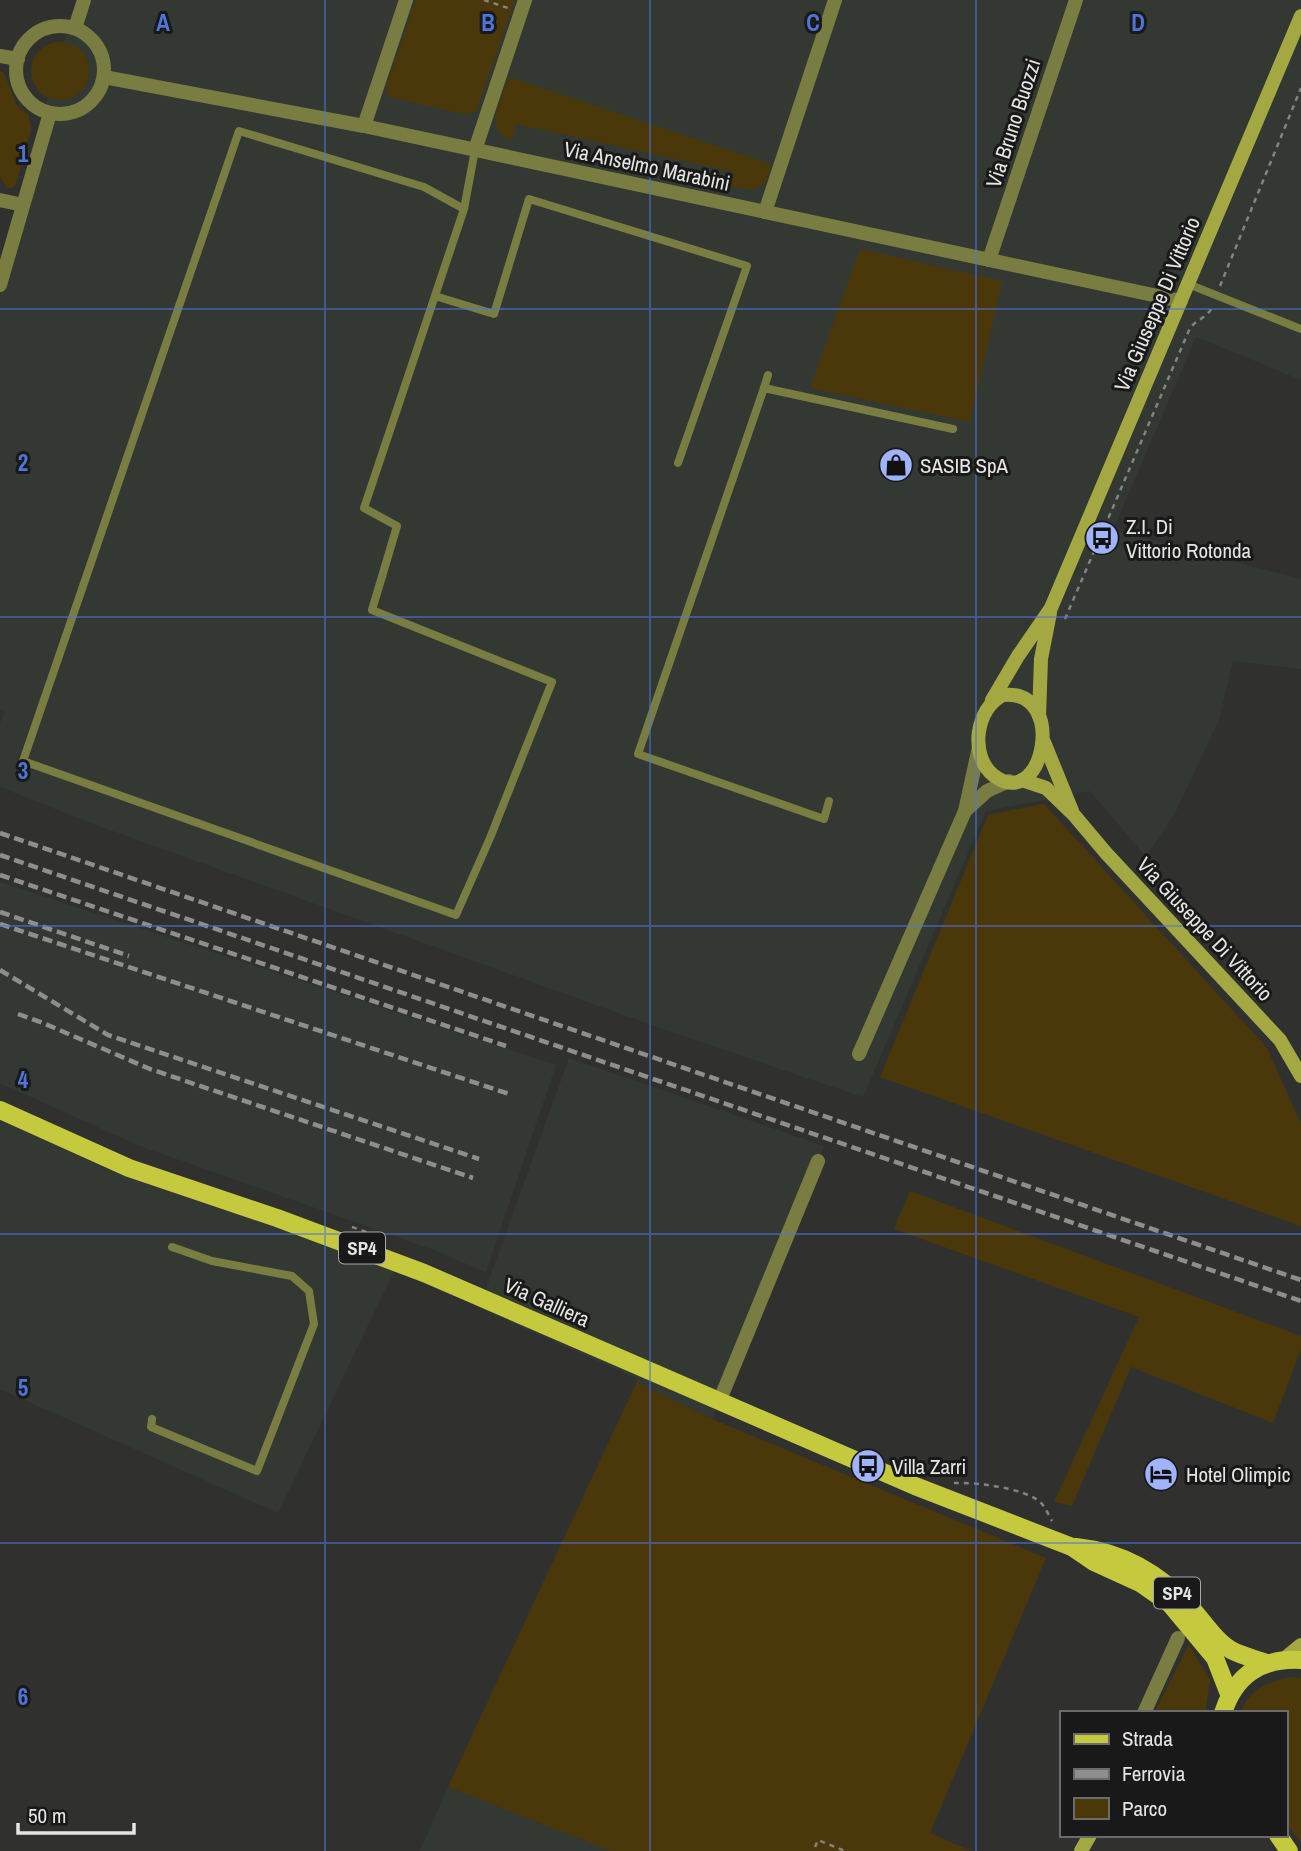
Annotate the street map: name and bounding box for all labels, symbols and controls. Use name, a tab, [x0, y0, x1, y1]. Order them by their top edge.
text: A	[156, 7, 170, 38]
text: B	[481, 7, 495, 38]
text: C	[806, 7, 820, 38]
text: D	[1131, 7, 1145, 38]
street label: Via Bruno Buozzi	[979, 55, 1047, 191]
street label: Via Anselmo Marabini	[561, 134, 733, 198]
text: 1	[18, 138, 29, 169]
street label: Via Giuseppe Di Vittorio	[1107, 212, 1207, 396]
shop icon: SASIB SpA	[877, 446, 915, 484]
text: 2	[18, 447, 28, 478]
place label: SASIB SpA	[920, 451, 1009, 480]
place label: Z.I. Di Vittorio Rotonda	[1126, 512, 1252, 565]
bus stop icon: Z.I. Di Vittorio Rotonda	[1083, 519, 1121, 557]
text: 3	[18, 755, 28, 786]
street label: Via Giuseppe Di Vittorio	[1131, 851, 1279, 1007]
text: 4	[18, 1064, 29, 1095]
road number: SP4	[339, 1232, 385, 1264]
street label: Via Galliera	[500, 1270, 595, 1334]
text: 5	[18, 1372, 28, 1403]
bus stop icon: Villa Zarri	[849, 1447, 887, 1485]
place label: Villa Zarri	[892, 1452, 966, 1481]
hotel icon: Hotel Olimpic	[1142, 1455, 1180, 1493]
place label: Hotel Olimpic	[1186, 1460, 1290, 1489]
road number: SP4	[1154, 1578, 1200, 1609]
text: 6	[18, 1681, 28, 1712]
legend	[1060, 1711, 1287, 1837]
text: Strada	[1122, 1724, 1173, 1753]
text: Ferrovia	[1122, 1759, 1186, 1788]
scale bar	[18, 1792, 133, 1836]
text: Parco	[1122, 1794, 1167, 1823]
text: 50 m	[28, 1801, 66, 1830]

